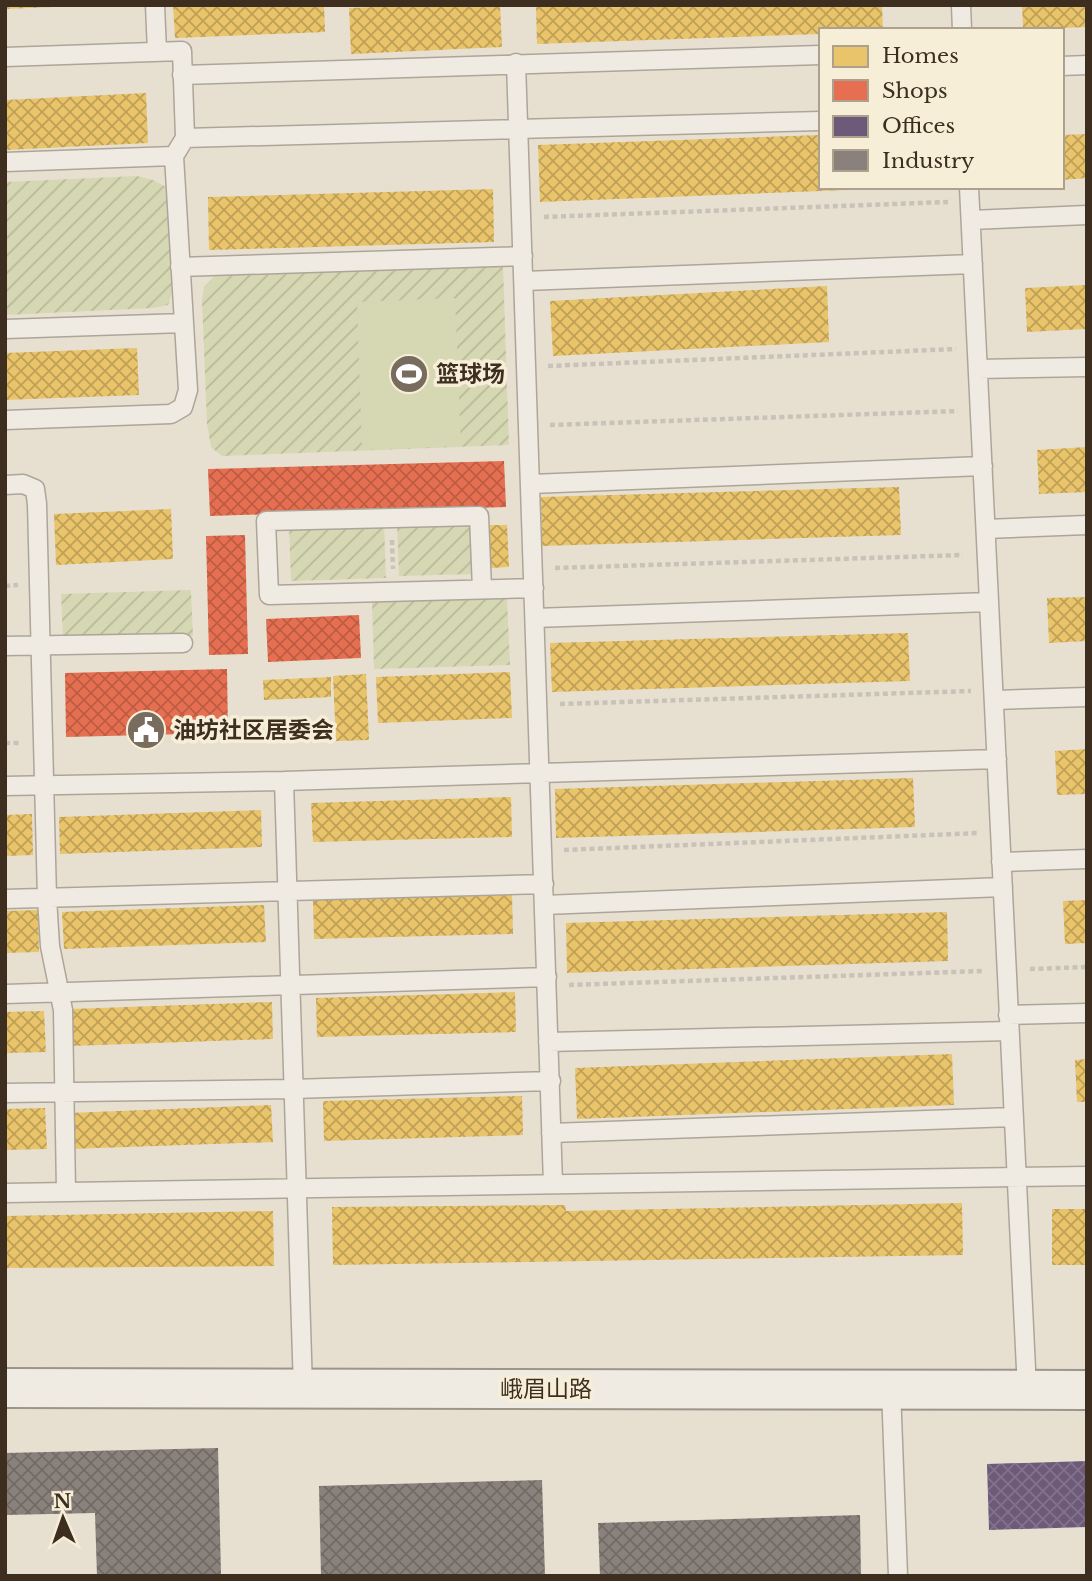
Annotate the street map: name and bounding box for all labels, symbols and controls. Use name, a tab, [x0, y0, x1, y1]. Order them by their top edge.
legend	[819, 28, 1064, 189]
text: Homes	[882, 43, 959, 69]
text: Shops	[882, 78, 948, 104]
text: Offices	[882, 113, 955, 139]
text: Industry	[882, 148, 975, 174]
sports icon: 篮球场	[388, 353, 430, 395]
place label: 篮球场	[436, 360, 505, 388]
public building icon: 油坊社区居委会	[125, 709, 167, 751]
place label: 油坊社区居委会	[173, 716, 334, 744]
street label: 峨眉山路	[500, 1375, 592, 1403]
north arrow	[28, 1483, 98, 1553]
text: N	[53, 1490, 72, 1513]

